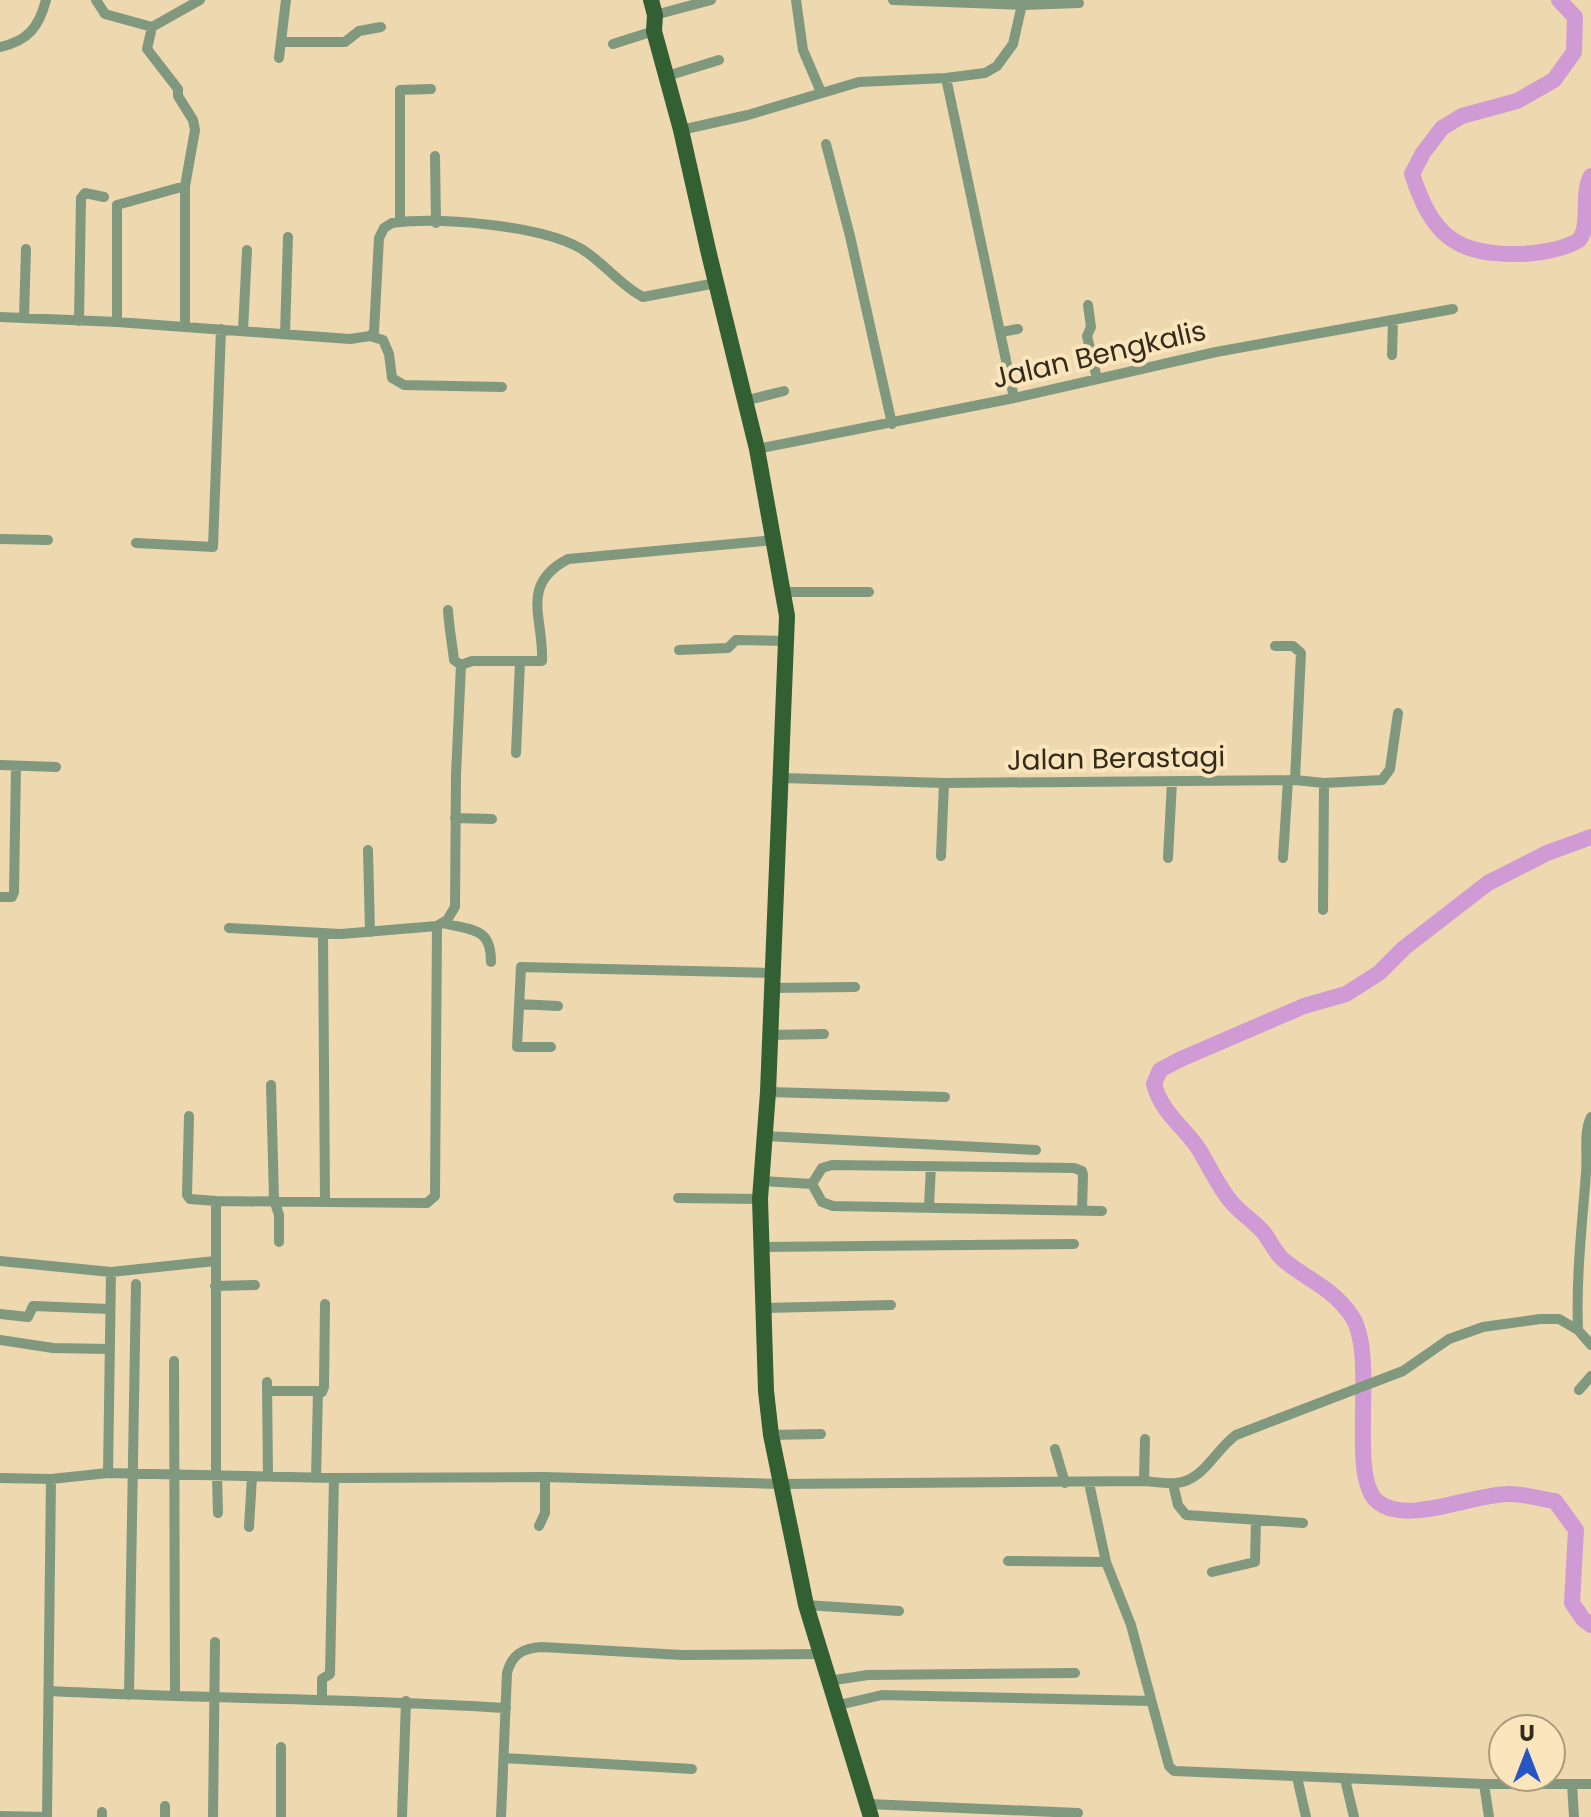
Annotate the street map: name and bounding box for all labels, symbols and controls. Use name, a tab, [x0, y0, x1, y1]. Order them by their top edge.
street label: Jalan Bengkalis	[988, 311, 1210, 398]
street label: Jalan Berastagi	[1006, 737, 1226, 780]
north arrow	[1487, 1713, 1567, 1793]
text: U	[1519, 1718, 1535, 1749]

